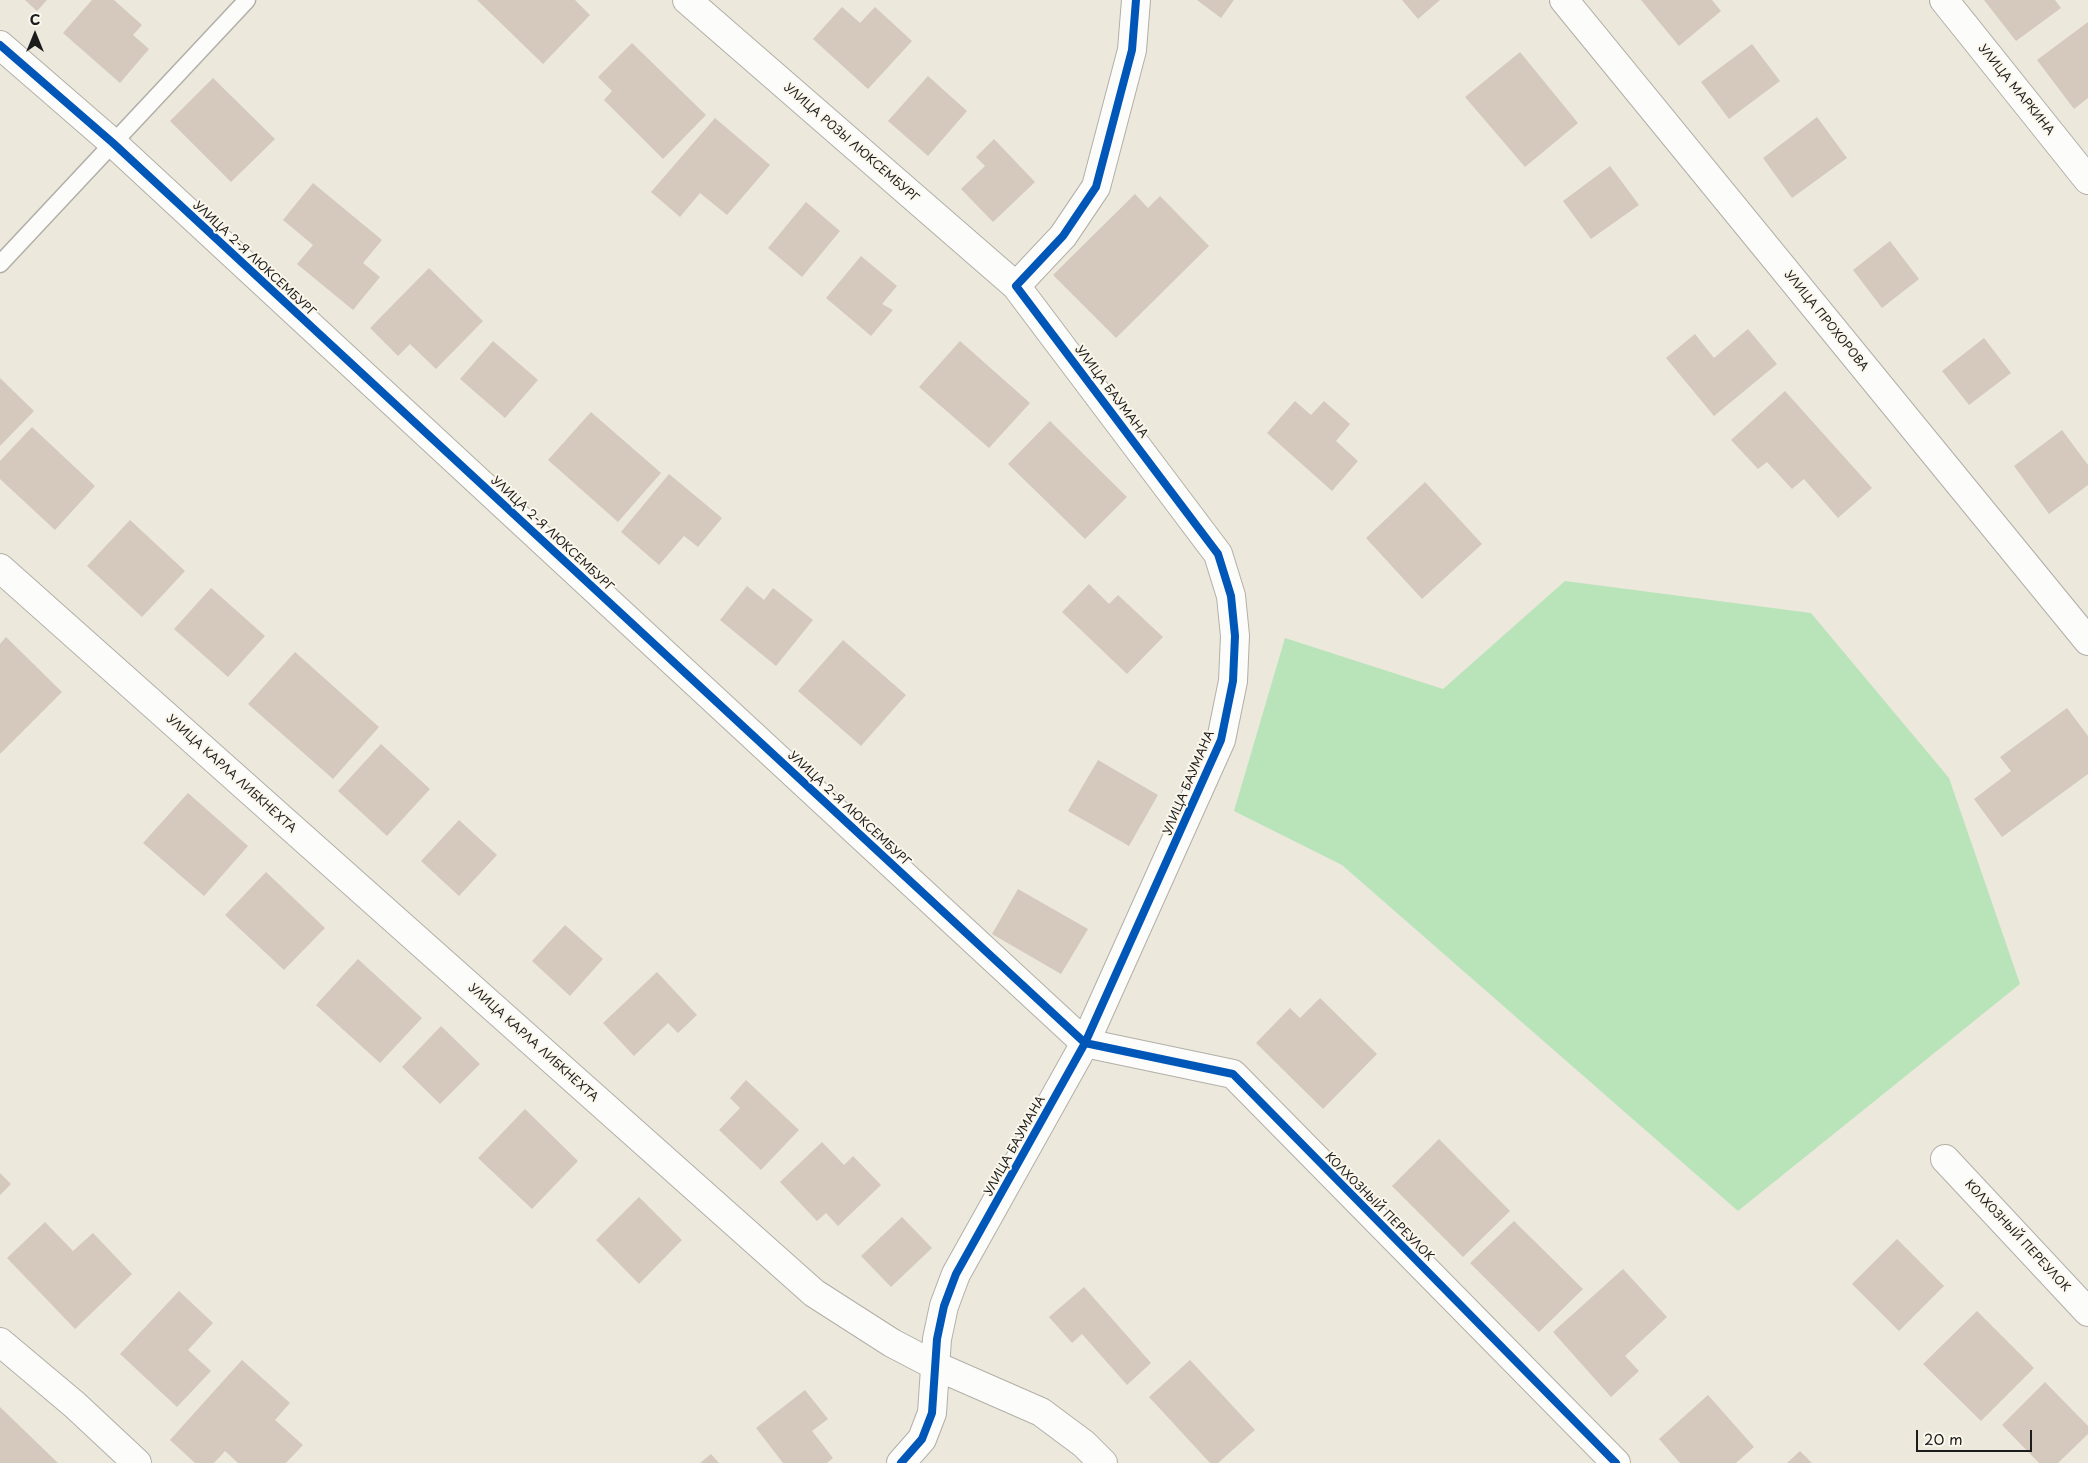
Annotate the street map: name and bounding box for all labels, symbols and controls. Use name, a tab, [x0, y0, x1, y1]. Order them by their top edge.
text: С	[30, 9, 40, 30]
north arrow	[10, 10, 60, 60]
street label: УЛИЦА МАРКИНА	[1975, 42, 2057, 138]
street label: УЛИЦА РОЗЫ ЛЮКСЕМБУРГ	[781, 80, 921, 206]
street label: УЛИЦА 2-Я ЛЮКСЕМБУРГ	[190, 199, 318, 319]
street label: УЛИЦА ПРОХОРОВА	[1781, 268, 1871, 374]
street label: УЛИЦА БАУМАНА	[1072, 343, 1150, 441]
street label: УЛИЦА 2-Я ЛЮКСЕМБУРГ	[488, 474, 616, 594]
street label: УЛИЦА КАРЛА ЛИБКНЕХТА	[163, 712, 299, 836]
street label: УЛИЦА БАУМАНА	[1160, 729, 1218, 837]
street label: УЛИЦА 2-Я ЛЮКСЕМБУРГ	[785, 749, 913, 869]
street label: УЛИЦА КАРЛА ЛИБКНЕХТА	[465, 981, 601, 1105]
street label: УЛИЦА БАУМАНА	[982, 1093, 1048, 1199]
street label: КОЛХОЗНЫЙ ПЕРЕУЛОК	[1322, 1150, 1436, 1264]
street label: КОЛХОЗНЫЙ ПЕРЕУЛОК	[1961, 1177, 2073, 1295]
scale bar	[1918, 1420, 2034, 1452]
text: 20 m	[1924, 1427, 1963, 1450]

